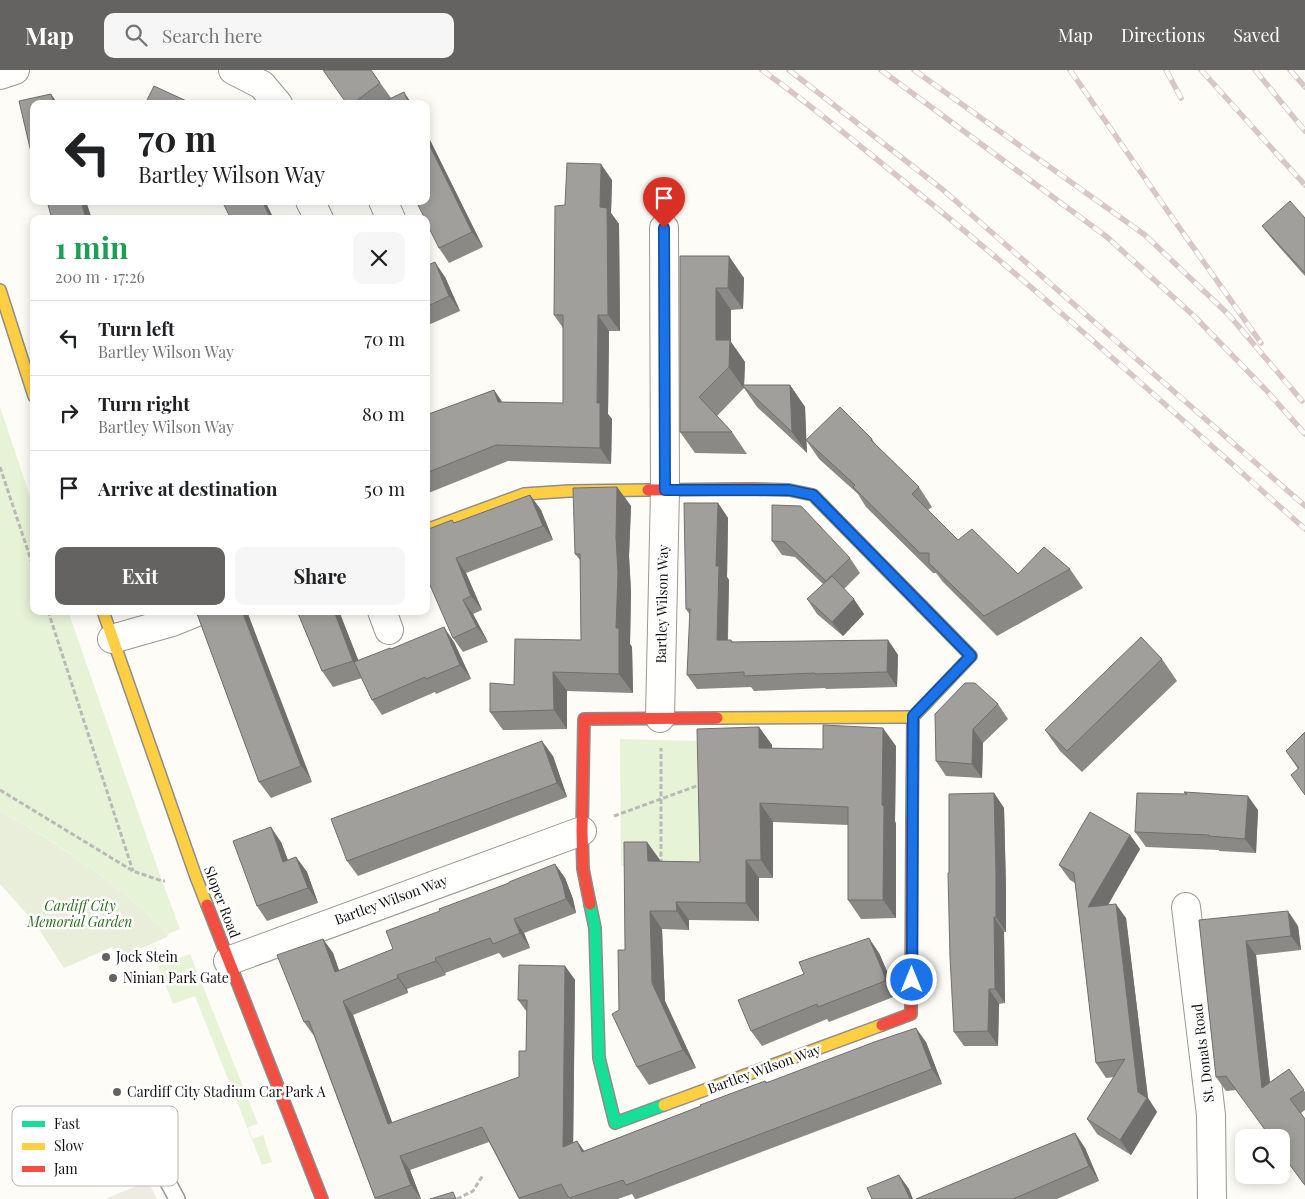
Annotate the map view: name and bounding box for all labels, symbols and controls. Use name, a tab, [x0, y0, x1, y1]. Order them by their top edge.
search box	[104, 13, 454, 58]
text: Map	[25, 19, 74, 51]
icon: search	[122, 21, 150, 49]
text: Search here	[162, 22, 262, 48]
text: Map	[1058, 23, 1093, 47]
text: Directions	[1121, 23, 1205, 47]
text: Saved	[1233, 23, 1280, 47]
text: 70 m	[138, 114, 216, 161]
icon: left	[55, 120, 120, 185]
text: Bartley Wilson Way	[138, 159, 325, 189]
pin	[643, 177, 685, 228]
icon: arrive	[650, 184, 678, 212]
text: 1 min	[55, 227, 129, 267]
button: close	[353, 232, 405, 284]
text: 200 m · 17:26	[55, 266, 145, 287]
text: Turn left	[98, 315, 175, 341]
icon: left	[55, 324, 83, 352]
text: 70 m	[364, 325, 405, 351]
text: Bartley Wilson Way	[98, 341, 234, 362]
text: Turn right	[98, 390, 190, 416]
icon: right	[55, 399, 83, 427]
text: 80 m	[362, 400, 405, 426]
text: Bartley Wilson Way	[98, 416, 234, 437]
icon: arrive	[55, 474, 83, 502]
text: Arrive at destination	[98, 475, 278, 501]
text: 50 m	[364, 475, 405, 501]
street label: Bartley Wilson Way	[651, 544, 672, 664]
button: Exit	[55, 547, 225, 605]
button: Share	[235, 547, 405, 605]
street label: Sloper Road	[200, 863, 245, 941]
street label: Bartley Wilson Way	[332, 870, 450, 929]
park label: Cardiff City Memorial Garden	[27, 896, 132, 931]
place label: Jock Stein	[115, 947, 179, 966]
marker: Jock Stein	[100, 951, 112, 963]
position arrow	[885, 953, 937, 1005]
place label: Ninian Park Gate	[123, 968, 229, 987]
marker: Ninian Park Gate	[107, 972, 119, 984]
street label: St. Donats Road	[1187, 1003, 1218, 1103]
street label: Bartley Wilson Way	[705, 1039, 823, 1098]
place label: Cardiff City Stadium Car Park A	[127, 1082, 326, 1101]
marker: Cardiff City Stadium Car Park A	[111, 1086, 123, 1098]
legend	[12, 1106, 178, 1186]
text: Fast	[54, 1114, 81, 1133]
map controls	[1235, 1129, 1290, 1184]
button: search	[1235, 1129, 1290, 1184]
text: Slow	[54, 1136, 84, 1155]
text: Jam	[53, 1159, 78, 1178]

